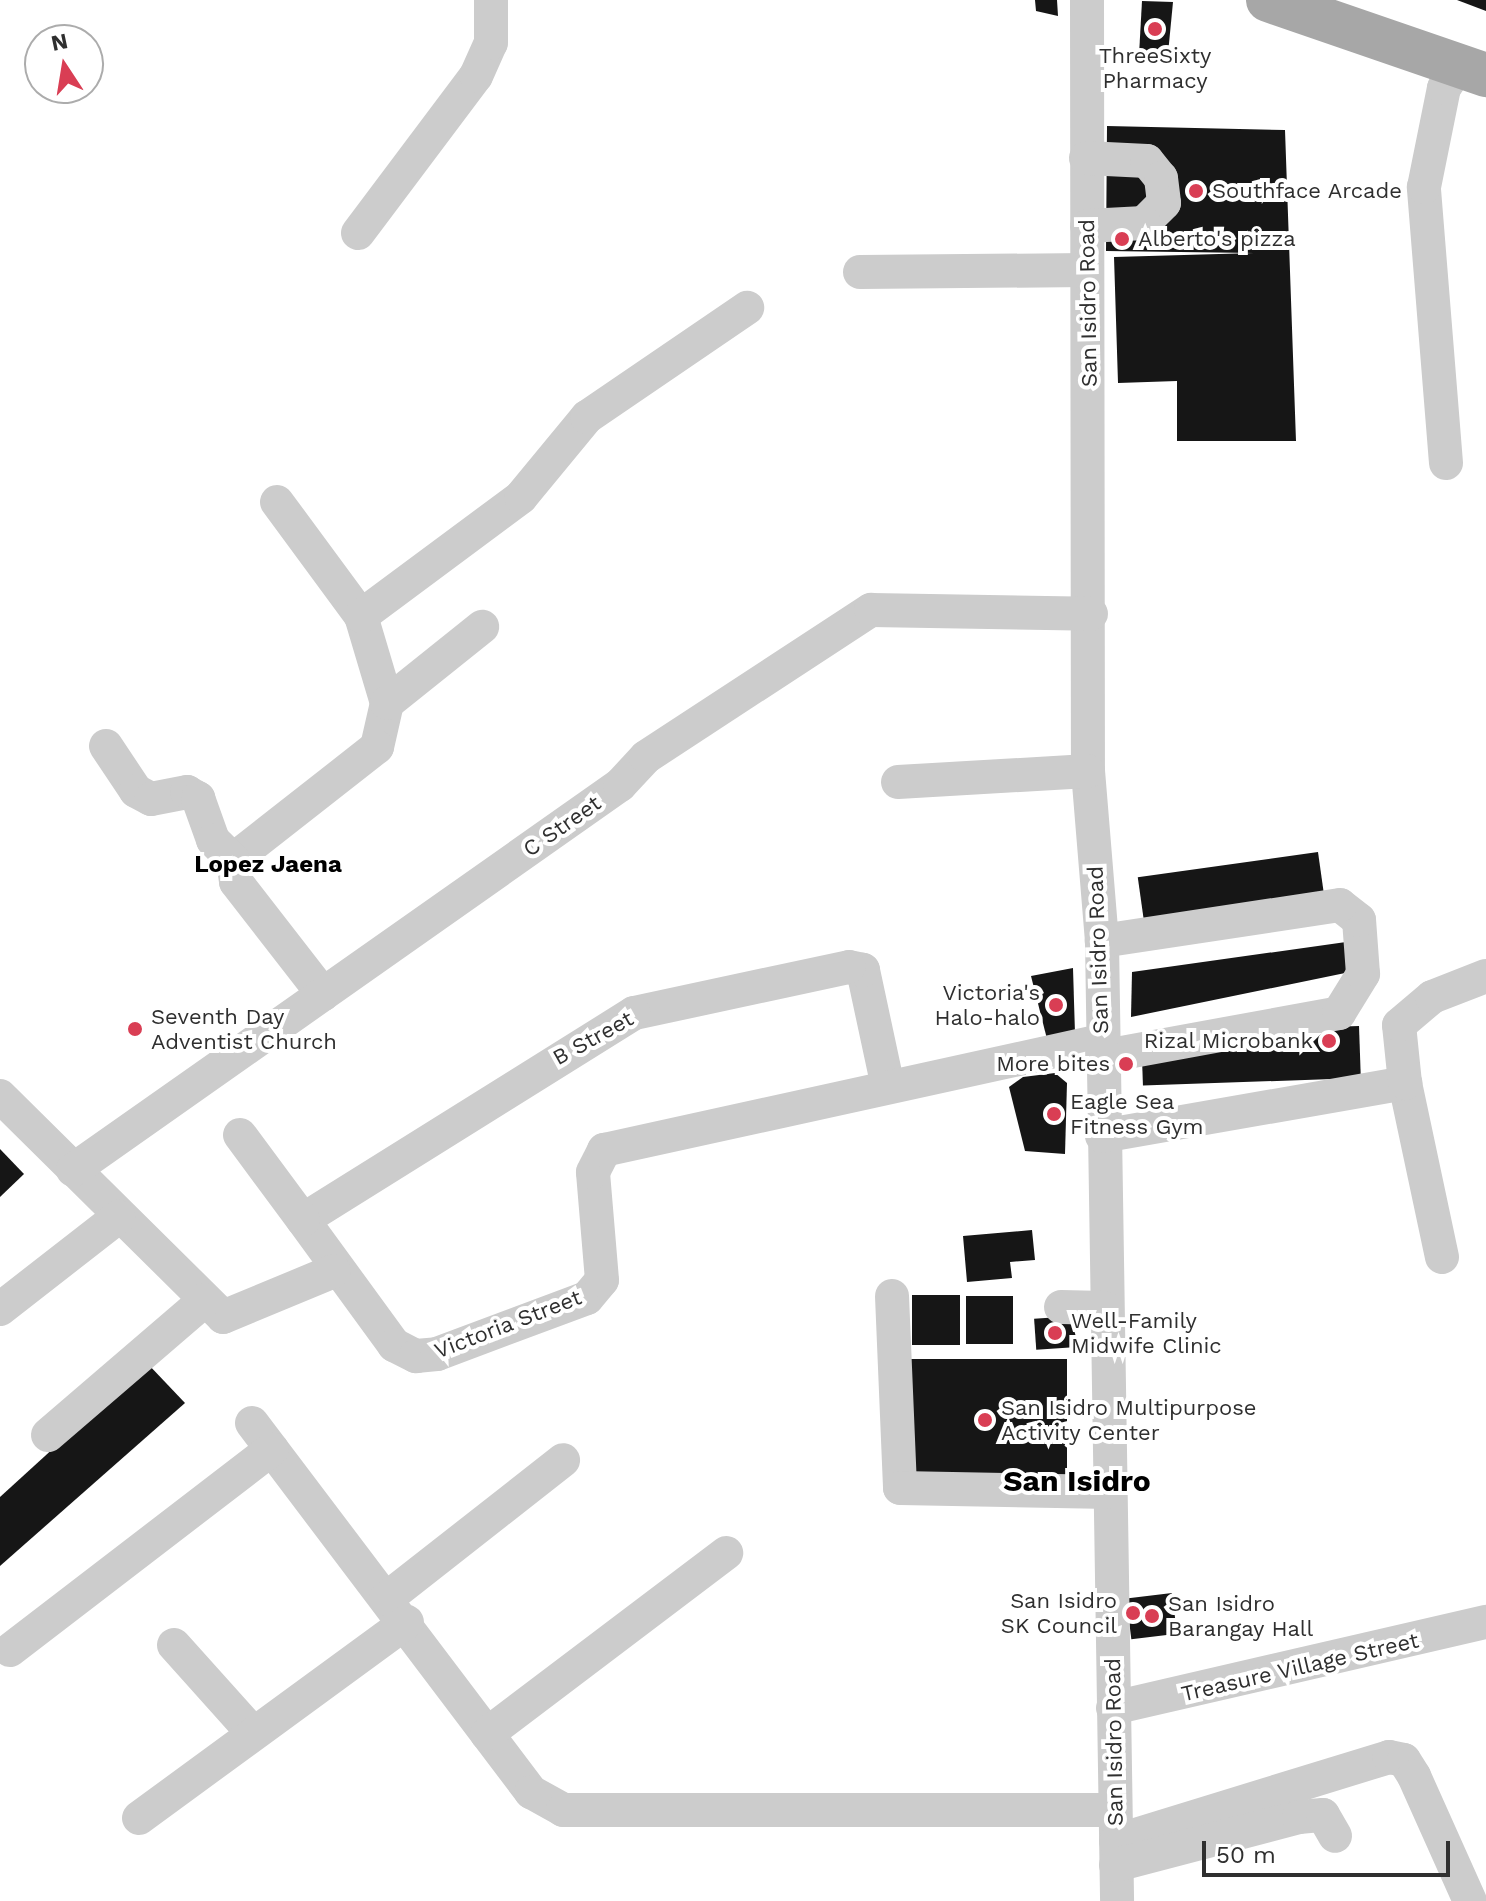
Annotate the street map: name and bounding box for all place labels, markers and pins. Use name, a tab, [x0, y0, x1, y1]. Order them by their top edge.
marker: ThreeSixty Pharmacy	[1146, 20, 1164, 38]
place label: ThreeSixty Pharmacy	[1099, 42, 1211, 94]
place label: Southface Arcade	[1212, 178, 1403, 204]
marker: Southface Arcade	[1187, 182, 1205, 200]
place label: Alberto's pizza	[1138, 226, 1296, 252]
marker: Alberto's pizza	[1113, 230, 1131, 248]
place label: Victoria's Halo-halo	[934, 979, 1040, 1030]
marker: Victoria's Halo-halo	[1047, 996, 1065, 1014]
place label: Seventh Day Adventist Church	[151, 1003, 337, 1054]
marker: Seventh Day Adventist Church	[126, 1020, 144, 1038]
place label: Rizal Microbank	[1143, 1028, 1313, 1054]
marker: Rizal Microbank	[1320, 1032, 1338, 1050]
place label: More bites	[996, 1051, 1110, 1077]
marker: More bites	[1117, 1055, 1135, 1073]
place label: Eagle Sea Fitness Gym	[1070, 1088, 1204, 1140]
marker: Eagle Sea Fitness Gym	[1045, 1105, 1063, 1123]
place label: Well-Family Midwife Clinic	[1071, 1307, 1222, 1358]
marker: Well-Family Midwife Clinic	[1046, 1324, 1064, 1342]
place label: San Isidro Multipurpose Activity Center	[1001, 1394, 1257, 1446]
marker: San Isidro Multipurpose Activity Center	[976, 1411, 994, 1429]
place label: San Isidro SK Council	[1001, 1587, 1117, 1638]
place label: San Isidro Barangay Hall	[1168, 1590, 1314, 1642]
marker: San Isidro SK Council	[1124, 1604, 1142, 1622]
marker: San Isidro Barangay Hall	[1143, 1607, 1161, 1625]

